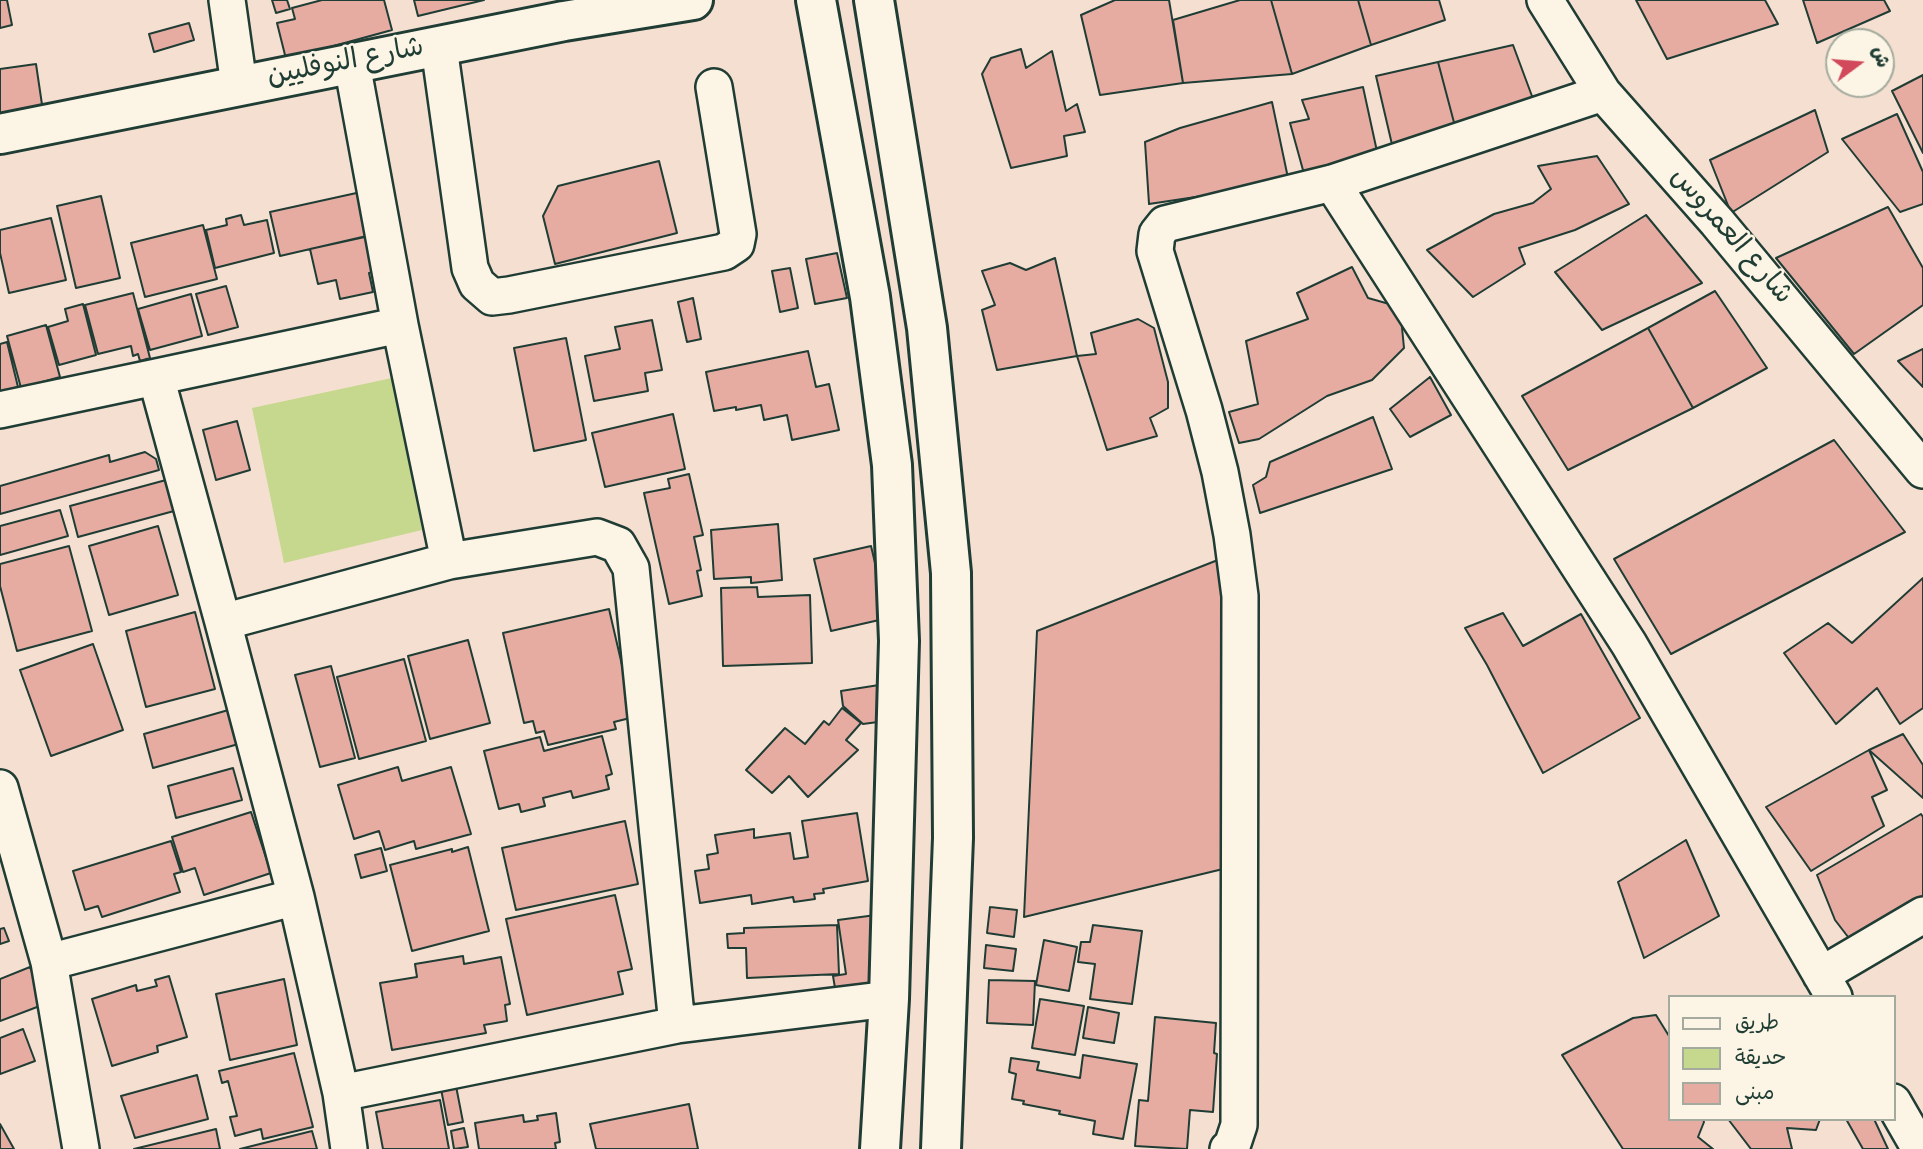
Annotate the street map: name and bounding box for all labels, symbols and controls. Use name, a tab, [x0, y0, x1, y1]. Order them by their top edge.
north arrow	[1825, 28, 1895, 98]
street label: شارع النوفليين	[265, 33, 427, 97]
text: ش	[1863, 44, 1895, 71]
street label: شارع العمروس	[1660, 163, 1798, 313]
legend	[1668, 995, 1895, 1121]
text: طريق	[1735, 1010, 1779, 1040]
text: حديقة	[1735, 1045, 1786, 1075]
text: مبنى	[1735, 1080, 1774, 1110]

